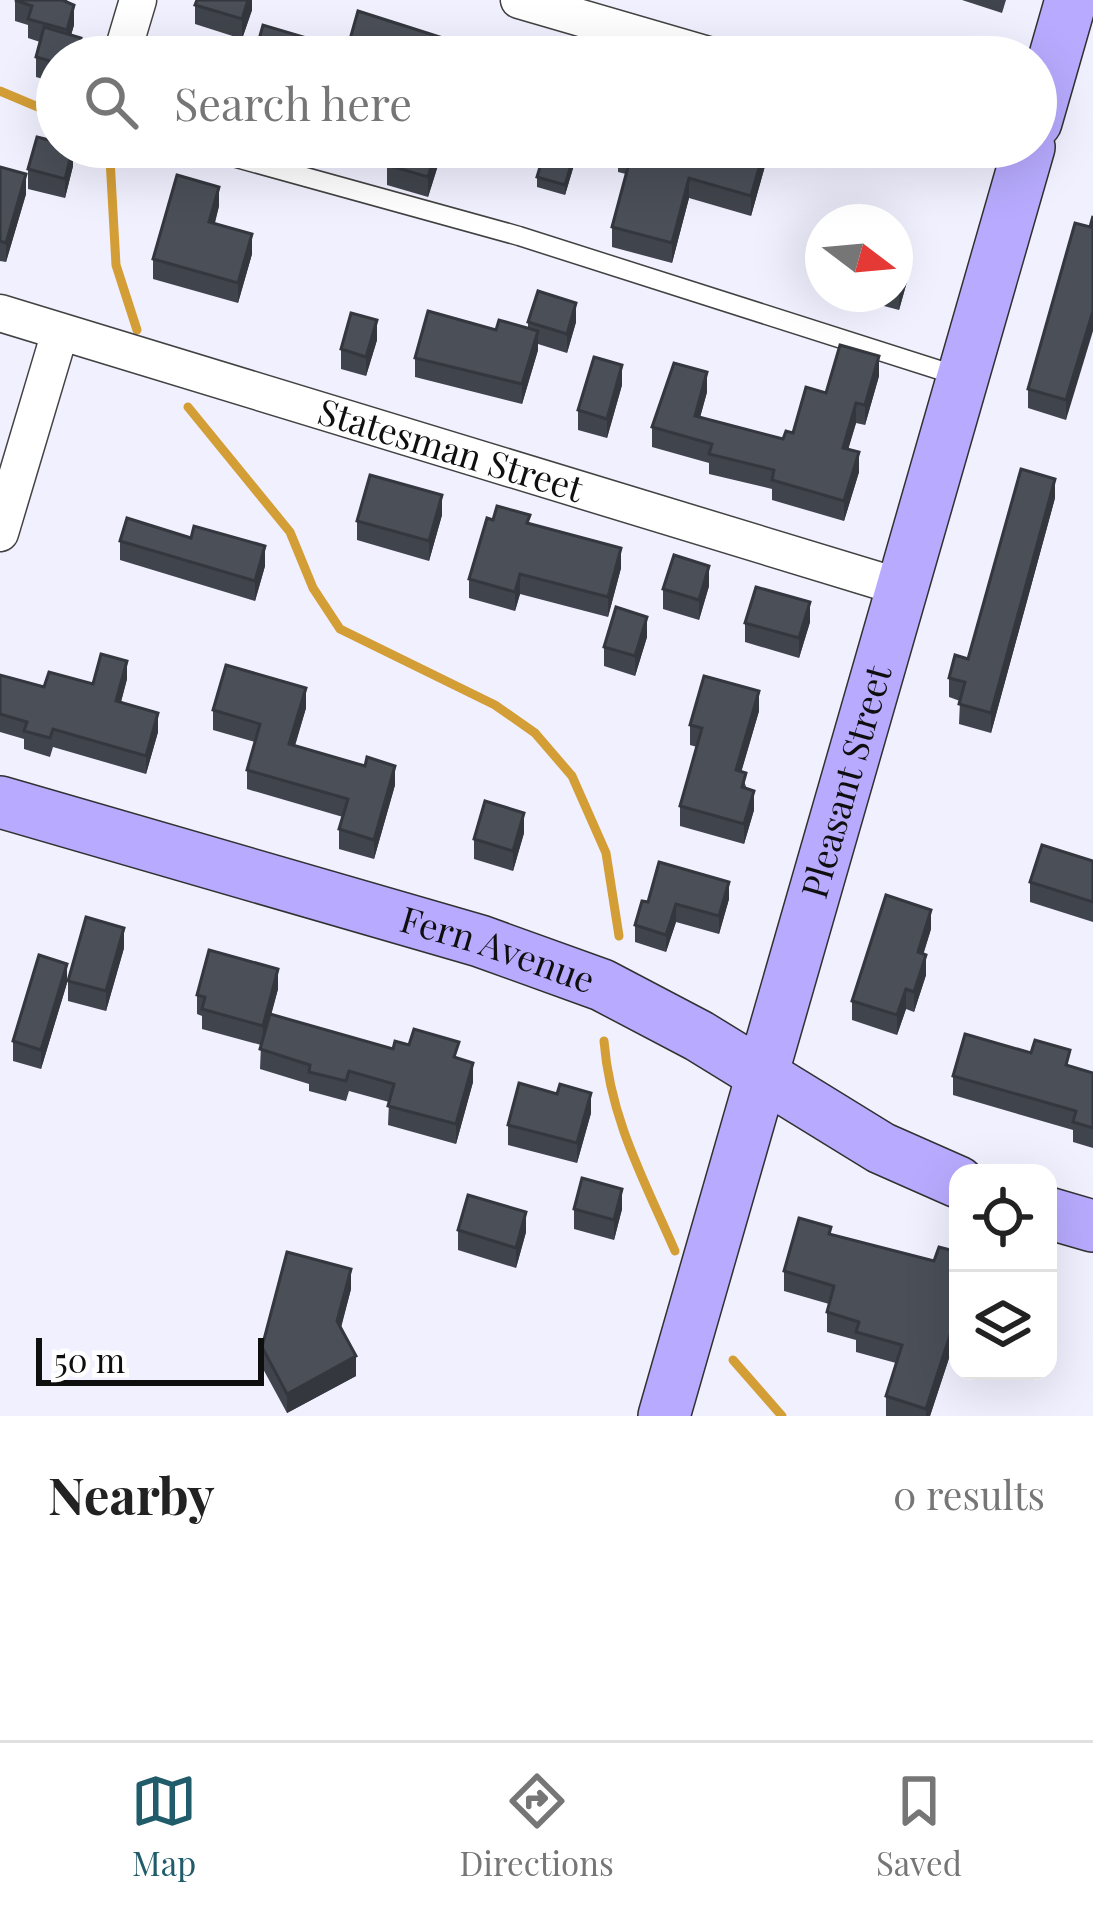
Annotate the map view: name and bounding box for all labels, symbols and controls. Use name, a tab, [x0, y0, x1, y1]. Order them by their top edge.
search box	[36, 36, 1057, 168]
icon: search	[78, 69, 144, 135]
text: Search here	[174, 72, 412, 132]
north arrow	[805, 204, 913, 312]
street label: Statesman Street	[313, 385, 591, 512]
street label: Pleasant Street	[788, 658, 901, 903]
street label: Fern Avenue	[395, 893, 602, 1002]
map controls	[949, 1164, 1057, 1380]
button: locate	[949, 1164, 1057, 1272]
button: layers	[949, 1272, 1057, 1380]
scale bar	[36, 1332, 264, 1385]
text: 50 m	[54, 1337, 125, 1381]
text: Nearby	[48, 1460, 214, 1528]
text: 0 results	[893, 1468, 1045, 1520]
tab: Map	[131, 1768, 197, 1884]
tab: Directions	[459, 1768, 614, 1884]
tab: Saved	[876, 1768, 962, 1884]

